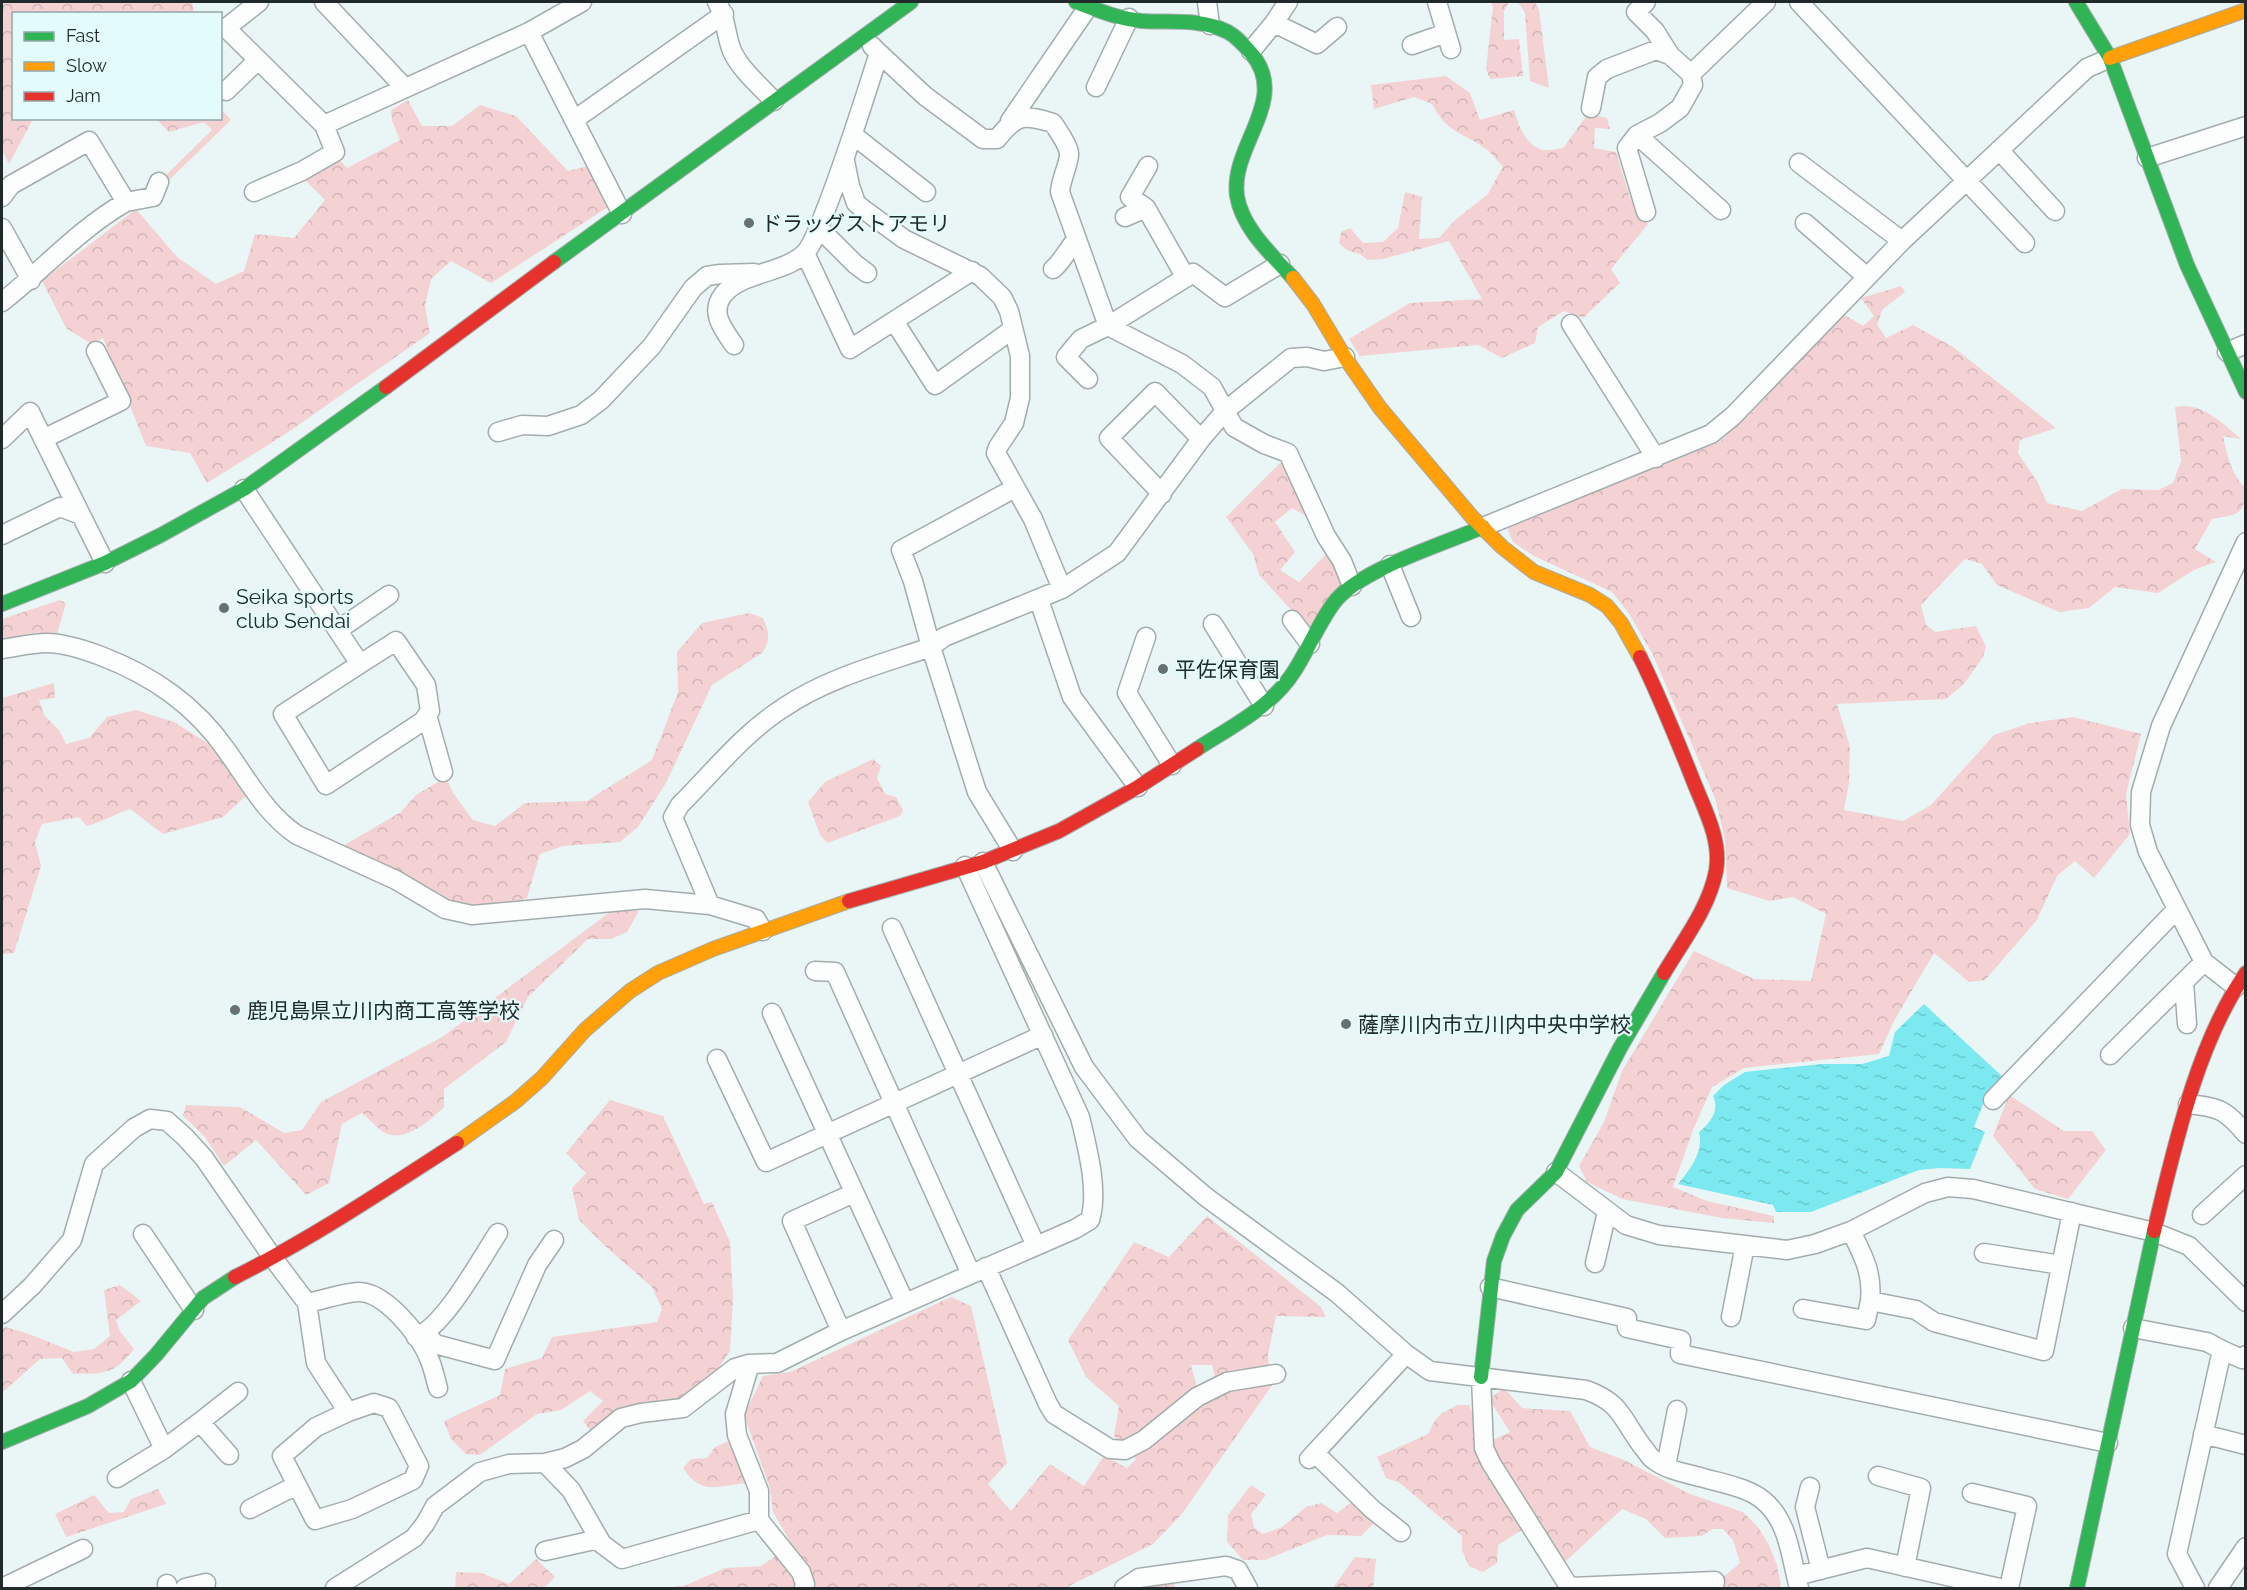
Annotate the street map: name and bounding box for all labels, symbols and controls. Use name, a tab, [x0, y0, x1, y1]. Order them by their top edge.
legend	[12, 12, 222, 120]
text: Fast	[66, 25, 100, 46]
text: Slow	[66, 55, 107, 76]
text: Jam	[66, 85, 101, 106]
place label: ドラッグストアモリ	[761, 211, 950, 236]
marker: ドラッグストアモリ	[742, 216, 756, 230]
place label: Seika sports club Sendai	[236, 584, 354, 633]
marker: Seika sports club Sendai	[217, 601, 231, 615]
place label: 平佐保育園	[1175, 657, 1280, 682]
marker: 平佐保育園	[1156, 662, 1170, 676]
place label: 鹿児島県立川内商工高等学校	[247, 998, 520, 1023]
marker: 鹿児島県立川内商工高等学校	[228, 1003, 242, 1017]
place label: 薩摩川内市立川内中央中学校	[1358, 1012, 1631, 1037]
marker: 薩摩川内市立川内中央中学校	[1339, 1017, 1353, 1031]

